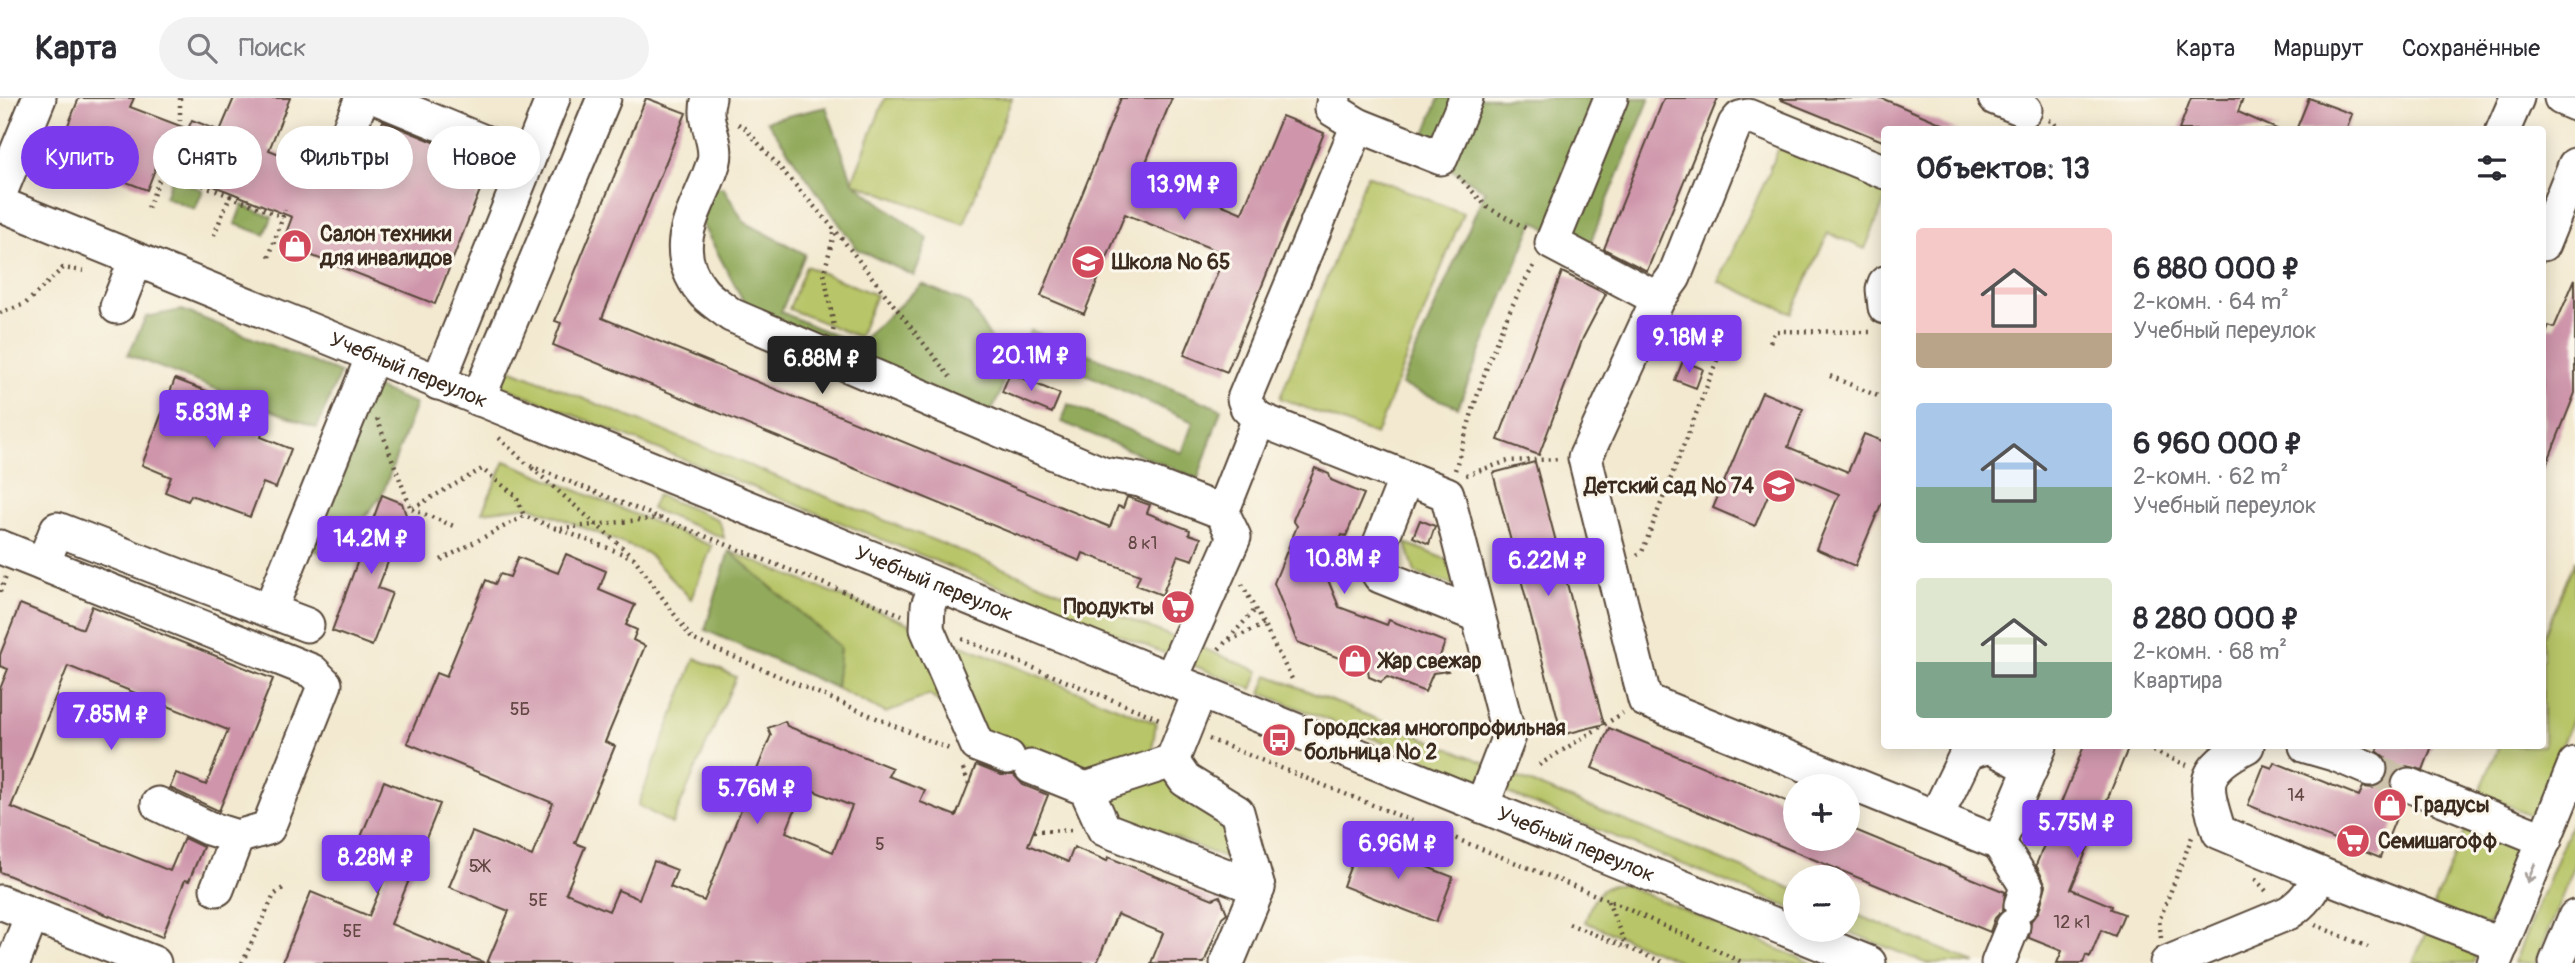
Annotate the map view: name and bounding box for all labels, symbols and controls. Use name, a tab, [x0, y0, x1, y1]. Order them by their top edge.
search box	[159, 17, 649, 80]
text: Карта	[35, 28, 117, 69]
icon: search	[183, 29, 221, 67]
text: Поиск	[239, 32, 307, 64]
text: Карта	[2176, 34, 2235, 63]
text: Маршрут	[2273, 34, 2364, 63]
text: Сохранённые	[2402, 34, 2540, 63]
chip: Купить	[21, 126, 139, 189]
chip: Снять	[153, 126, 262, 189]
chip: Фильтры	[276, 126, 413, 189]
chip: Новое	[427, 126, 540, 189]
icon: filters	[2473, 149, 2511, 187]
text: Объектов: 13	[1916, 150, 2090, 187]
pin: 13.9M ₽	[1119, 162, 1249, 222]
text: 13.9M ₽	[1147, 170, 1221, 199]
place label: Салон техники для инвалидов	[319, 221, 453, 272]
shop icon: Салон техники для инвалидов	[276, 227, 314, 265]
school or university icon: Школа № 65	[1069, 243, 1107, 281]
place label: Школа № 65	[1111, 249, 1230, 276]
text: 6 880 000 ₽	[2133, 250, 2300, 287]
icon: home	[1972, 256, 2056, 340]
text: 2-комн. · 64 m²	[2133, 287, 2289, 316]
pin: 9.18M ₽	[1624, 316, 1754, 375]
text: Учебный переулок	[2133, 316, 2317, 345]
text: 9.18M ₽	[1653, 323, 1725, 352]
street label: Учебный переулок	[326, 326, 492, 414]
pin: 20.1M ₽	[966, 334, 1096, 393]
pin: 6.88M ₽	[757, 336, 887, 396]
text: 20.1M ₽	[992, 341, 1070, 370]
text: 6.88M ₽	[784, 344, 860, 373]
pin: 5.83M ₽	[149, 390, 279, 450]
text: 5.83M ₽	[175, 398, 253, 427]
text: 6 960 000 ₽	[2133, 425, 2303, 462]
icon: home	[1972, 431, 2056, 515]
text: 2-комн. · 62 m²	[2133, 462, 2288, 491]
school or university icon: Детский сад № 74	[1760, 467, 1798, 505]
place label: Детский сад № 74	[1582, 473, 1755, 500]
text: Учебный переулок	[2133, 491, 2317, 520]
pin: 14.2M ₽	[306, 517, 436, 576]
text: 14.2M ₽	[333, 524, 409, 553]
house number: 8 к1	[1128, 532, 1158, 555]
pin: 10.8M ₽	[1279, 536, 1409, 596]
pin: 6.22M ₽	[1483, 538, 1613, 598]
street label: Учебный переулок	[851, 539, 1017, 627]
text: 10.8M ₽	[1306, 544, 1382, 573]
text: 6.22M ₽	[1508, 546, 1588, 575]
supermarket icon: Продукты	[1159, 588, 1197, 626]
place label: Продукты	[1064, 594, 1154, 621]
text: 8 280 000 ₽	[2133, 600, 2300, 637]
icon: home	[1972, 606, 2056, 690]
text: 2-комн. · 68 m²	[2133, 637, 2287, 666]
shop icon: Жар свежар	[1336, 642, 1374, 680]
place label: Жар свежар	[1376, 648, 1481, 675]
text: Квартира	[2133, 666, 2222, 695]
pin: 7.85M ₽	[46, 692, 176, 752]
house number: 5Б	[510, 698, 530, 721]
text: 7.85M ₽	[73, 700, 149, 729]
place label: Городская многопрофильная больница № 2	[1304, 715, 1566, 766]
bus stop icon: Городская многопрофильная больница № 2	[1260, 721, 1298, 759]
pin: 5.76M ₽	[692, 766, 822, 826]
text: 5.76M ₽	[718, 774, 796, 803]
map controls	[1783, 774, 1860, 942]
button: +	[1783, 774, 1860, 851]
house number: 14	[2287, 784, 2305, 807]
shop icon: Градусы	[2371, 786, 2409, 824]
place label: Градусы	[2414, 792, 2489, 819]
street label: Учебный переулок	[1493, 800, 1659, 888]
pin: 5.75M ₽	[2012, 800, 2142, 860]
text: 5.75M ₽	[2038, 808, 2116, 837]
pin: 6.96M ₽	[1333, 822, 1463, 881]
supermarket icon: Семишагофф	[2334, 822, 2372, 860]
place label: Семишагофф	[2378, 828, 2497, 855]
text: 6.96M ₽	[1358, 829, 1438, 858]
house number: 5	[875, 833, 885, 856]
pin: 8.28M ₽	[311, 836, 441, 895]
text: 8.28M ₽	[338, 843, 414, 872]
house number: 5Ж	[469, 855, 491, 878]
one-way arrow	[2524, 862, 2537, 883]
button: −	[1783, 865, 1860, 942]
house number: 5Е	[528, 889, 548, 912]
house number: 12 к1	[2053, 911, 2091, 934]
house number: 5Е	[342, 920, 362, 943]

